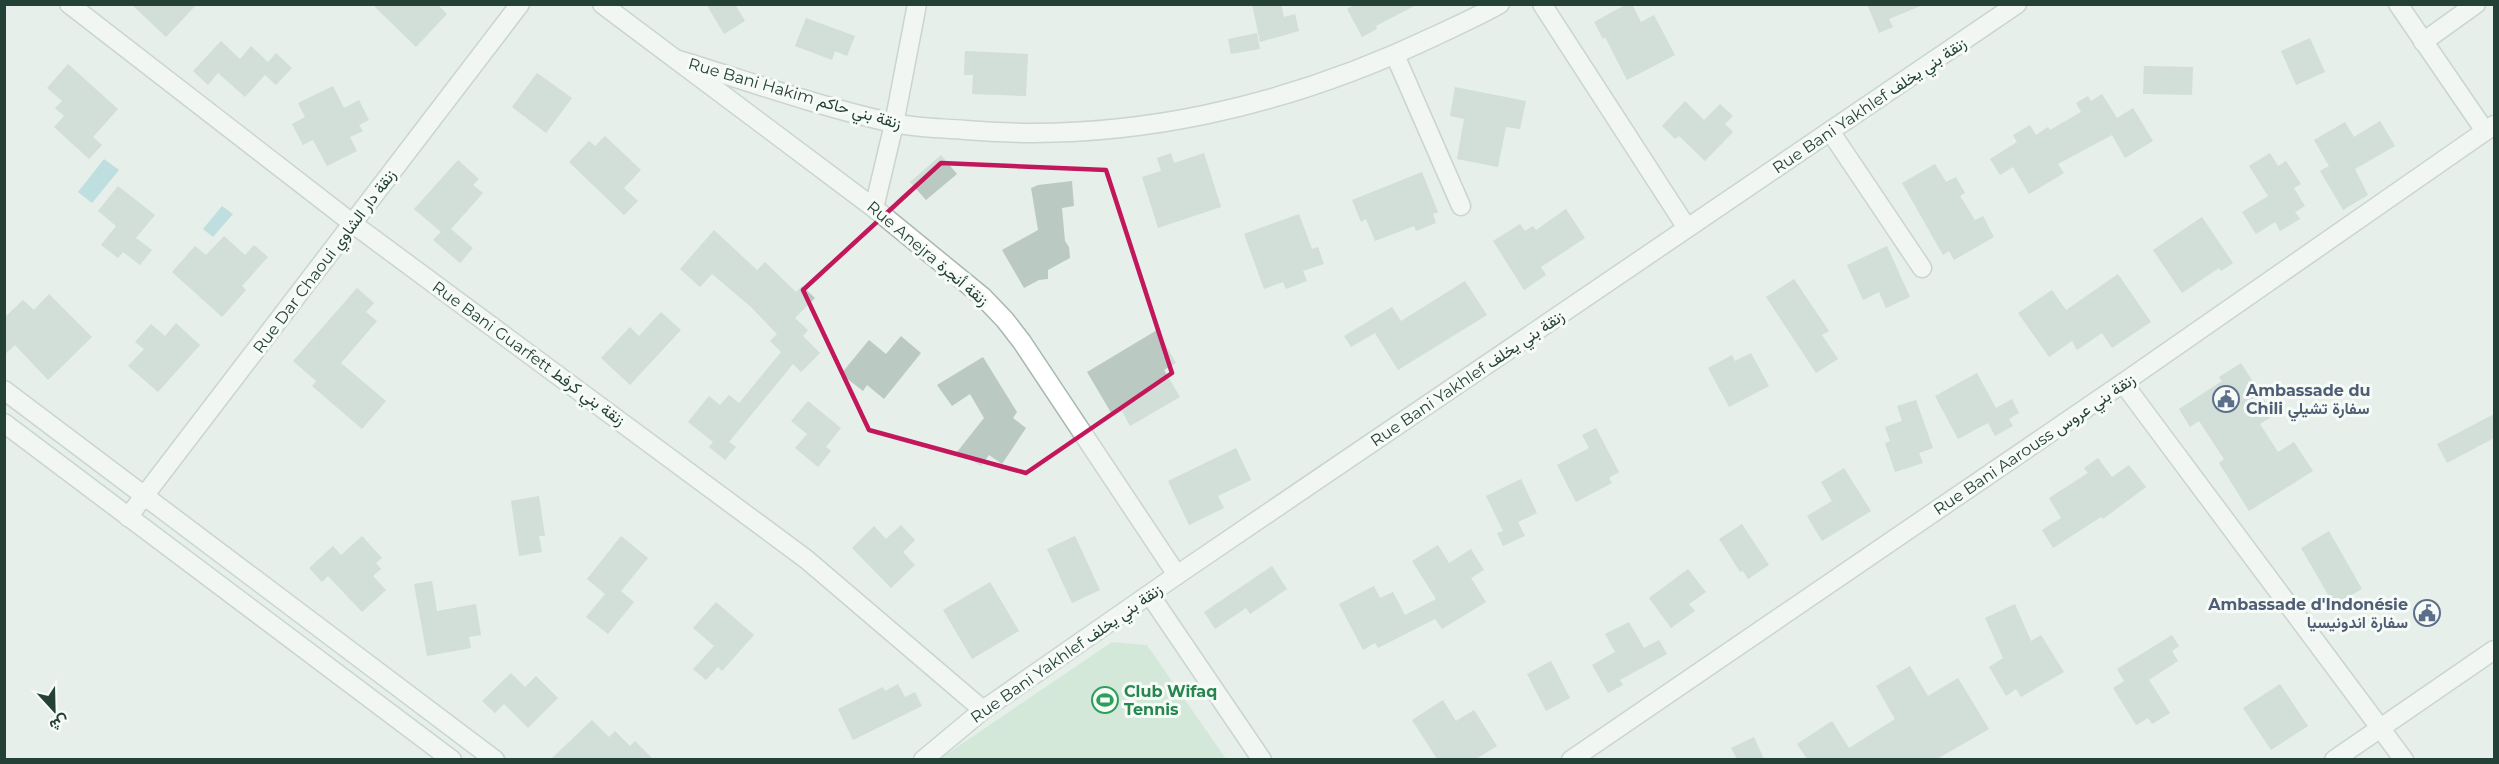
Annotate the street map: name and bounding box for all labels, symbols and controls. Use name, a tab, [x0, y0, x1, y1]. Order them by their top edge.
street label: Rue Bani Yakhlef زنقة بني يخلف	[1769, 33, 1972, 181]
street label: Rue Bani Hakim زنقة بني حاكم	[685, 54, 904, 137]
street label: Rue Dar Chaoui زنقة دار الشاوي	[249, 166, 403, 359]
street label: Rue Anejra زنقة أنجرة	[862, 197, 992, 311]
street label: Rue Bani Guarfett زنقة بني كرفط	[426, 277, 629, 433]
street label: Rue Bani Yakhlef زنقة بني يخلف	[1367, 306, 1570, 454]
street label: Rue Bani Aarouss زنقة بني عروس	[1930, 370, 2141, 522]
place label: Ambassade du Chili سفارة تشيلي	[2245, 381, 2371, 422]
public building icon: Ambassade du Chili سفارة تشيلي	[2211, 384, 2241, 414]
street label: Rue Bani Yakhlef زنقة بني يخلف	[967, 580, 1168, 730]
place label: Ambassade d'Indonésie سفارة اندونيسيا	[2207, 595, 2408, 633]
public building icon: Ambassade d'Indonésie سفارة اندونيسيا	[2412, 598, 2442, 628]
north arrow	[24, 680, 84, 740]
place label: Club Wifaq Tennis	[1124, 682, 1217, 719]
sports icon: Club Wifaq Tennis	[1090, 685, 1120, 715]
text: ش	[47, 711, 72, 736]

